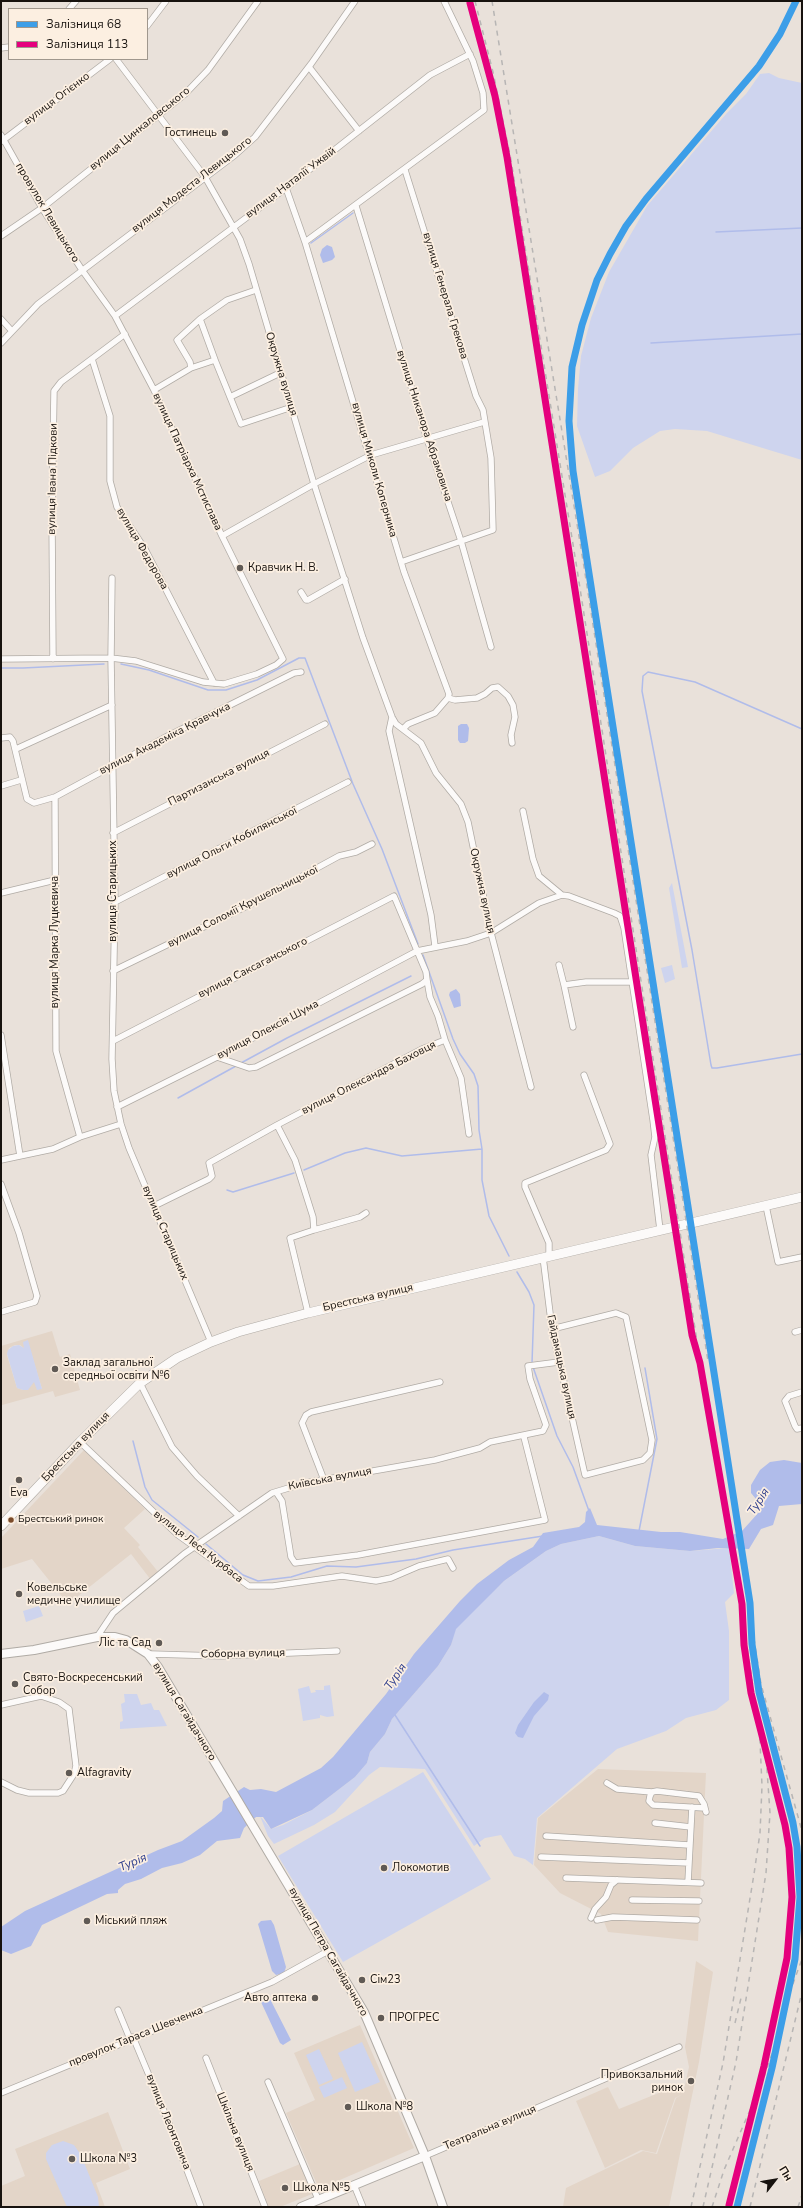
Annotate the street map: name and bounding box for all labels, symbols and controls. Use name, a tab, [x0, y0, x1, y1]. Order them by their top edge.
legend	[8, 8, 148, 60]
text: Залізниця 68	[46, 16, 121, 32]
text: Залізниця 113	[46, 36, 128, 52]
street label: вулиця Огієнко	[21, 70, 93, 128]
street label: вулиця Цинкаловського	[87, 84, 193, 174]
place label: Гостинець	[165, 126, 217, 140]
marker: Гостинець	[220, 128, 230, 138]
street label: вулиця Модеста Левицького	[129, 134, 255, 236]
street label: вулиця Наталії Ужвій	[243, 145, 339, 221]
street label: провулок Левицького	[12, 161, 82, 265]
street label: вулиця Генерала Грекова	[419, 231, 471, 361]
street label: Окружна вулиця	[262, 330, 300, 418]
street label: вулиця Никанора Абрамовича	[393, 349, 455, 503]
street label: вулиця Патріарха Мстислава	[149, 391, 225, 533]
street label: вулиця Миколи Коперника	[348, 401, 400, 539]
street label: вулиця Івана Підкови	[45, 423, 61, 535]
street label: вулиця Федорова	[113, 506, 171, 592]
place label: Кравчик Н. В.	[248, 561, 318, 575]
marker: Кравчик Н. В.	[235, 563, 245, 573]
street label: вулиця Академіка Кравчука	[97, 700, 233, 778]
street label: Партизанська вулиця	[166, 747, 272, 809]
street label: вулиця Ольги Кобилянської	[165, 804, 299, 882]
street label: вулиця Старицьких	[106, 840, 120, 942]
street label: Окружна вулиця	[467, 847, 497, 935]
street label: вулиця Соломії Крушельницької	[166, 863, 320, 951]
street label: вулиця Марка Луцкевича	[48, 876, 62, 1008]
street label: вулиця Саксаганського	[196, 935, 310, 1001]
street label: вулиця Олексія Шума	[215, 998, 321, 1062]
street label: вулиця Олександра Баховця	[300, 1038, 438, 1118]
street label: вулиця Старицьких	[139, 1184, 191, 1282]
street label: Брестська вулиця	[322, 1281, 414, 1315]
street label: Гайдамацька вулиця	[544, 1314, 578, 1420]
place label: Заклад загальної середньої освіти №6	[63, 1356, 170, 1382]
marker: Заклад загальної середньої освіти №6	[50, 1364, 60, 1374]
street label: Брестська вулиця	[39, 1409, 113, 1485]
street label: Київська вулиця	[287, 1464, 373, 1494]
marker: Eva	[14, 1475, 24, 1485]
place label: Eva	[10, 1486, 28, 1500]
water label: Турія	[745, 1486, 773, 1518]
street label: вулиця Леся Курбаса	[151, 1508, 245, 1586]
place label: Брестський ринок	[18, 1514, 103, 1526]
marker: Брестський ринок	[6, 1515, 16, 1525]
place label: Ковельське медичне училище	[27, 1581, 120, 1607]
marker: Ковельське медичне училище	[14, 1589, 24, 1599]
place label: Ліс та Сад	[99, 1636, 151, 1650]
marker: Ліс та Сад	[154, 1638, 164, 1648]
street label: Соборна вулиця	[201, 1647, 285, 1661]
street label: вулиця Сагайдачного	[149, 1661, 219, 1763]
water label: Турія	[382, 1661, 410, 1693]
place label: Свято-Воскресенський Собор	[23, 1671, 143, 1697]
marker: Свято-Воскресенський Собор	[10, 1679, 20, 1689]
place label: Alfagravity	[77, 1766, 132, 1780]
marker: Alfagravity	[64, 1768, 74, 1778]
water label: Турія	[117, 1851, 149, 1875]
place label: Локомотив	[392, 1861, 449, 1875]
marker: Локомотив	[379, 1863, 389, 1873]
street label: вулиця Петра Сагайдачного	[286, 1885, 370, 2019]
place label: Міський пляж	[95, 1914, 167, 1928]
marker: Міський пляж	[82, 1916, 92, 1926]
place label: Сім23	[370, 1973, 401, 1987]
marker: Сім23	[357, 1975, 367, 1985]
place label: Авто аптека	[244, 1991, 307, 2005]
marker: Авто аптека	[310, 1993, 320, 2003]
street label: провулок Тараса Шевченка	[67, 2004, 205, 2070]
place label: ПРОГРЕС	[389, 2011, 439, 2025]
marker: ПРОГРЕС	[376, 2013, 386, 2023]
place label: Привокзальний ринок	[601, 2068, 683, 2094]
street label: вулиця Леонтовича	[143, 2072, 193, 2172]
marker: Привокзальний ринок	[686, 2076, 696, 2086]
street label: Шкільна вулиця	[213, 2091, 257, 2173]
place label: Школа №8	[356, 2100, 413, 2114]
marker: Школа №8	[343, 2102, 353, 2112]
street label: Театральна вулиця	[442, 2103, 538, 2153]
place label: Школа №3	[80, 2152, 137, 2166]
marker: Школа №3	[67, 2154, 77, 2164]
north arrow	[755, 2160, 795, 2200]
text: Пн	[775, 2163, 796, 2184]
place label: Школа №5	[293, 2181, 350, 2195]
marker: Школа №5	[280, 2183, 290, 2193]

